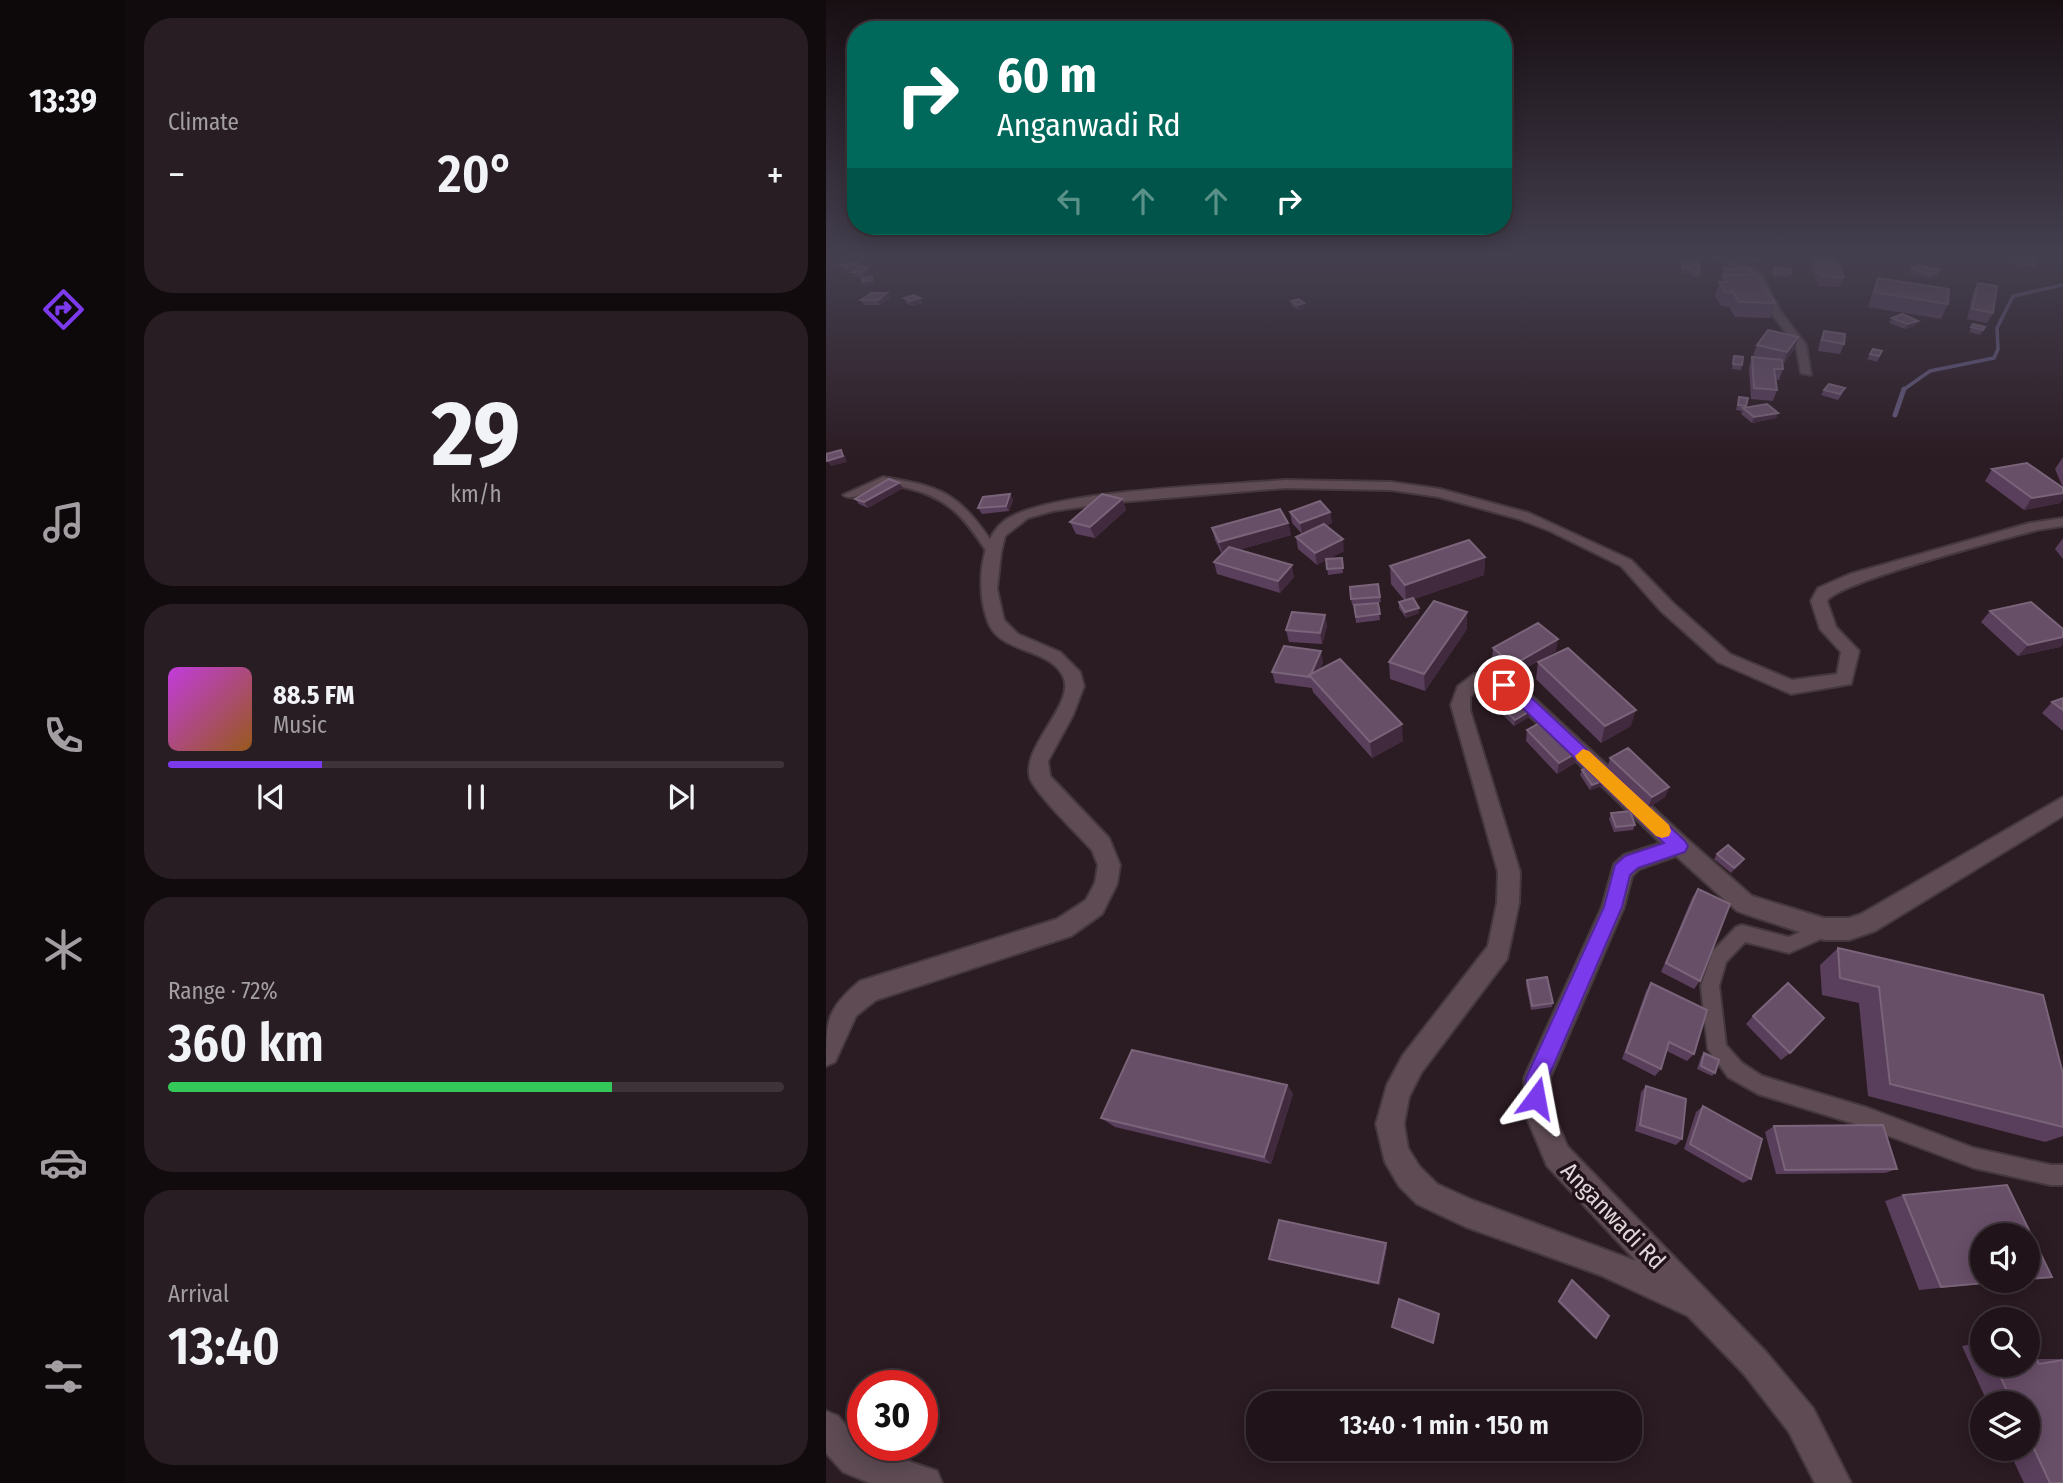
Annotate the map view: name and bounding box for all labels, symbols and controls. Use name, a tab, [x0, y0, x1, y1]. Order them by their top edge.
text: 60 m	[997, 46, 1097, 105]
icon: right	[882, 49, 973, 140]
text: 13:39	[29, 82, 97, 120]
text: Anganwadi Rd	[997, 106, 1181, 144]
text: Climate	[168, 108, 239, 136]
text: 20°	[438, 143, 514, 206]
text: −	[168, 152, 185, 198]
text: +	[767, 152, 784, 198]
icon: left	[1051, 182, 1089, 220]
icon: ahead	[1124, 182, 1162, 220]
icon: ahead	[1197, 182, 1235, 220]
icon: right	[1270, 182, 1308, 220]
icon: directions	[39, 285, 88, 334]
text: 29	[432, 380, 520, 489]
text: km/h	[450, 480, 502, 508]
icon: music	[39, 498, 88, 547]
pin	[1474, 655, 1534, 715]
icon: arrive	[1485, 666, 1523, 704]
text: 88.5 FM	[273, 680, 354, 711]
icon: phone	[39, 711, 88, 760]
text: Music	[273, 711, 327, 739]
icon: previous	[252, 778, 290, 816]
icon: pause	[457, 778, 495, 816]
icon: next	[662, 778, 700, 816]
icon: climate	[39, 925, 88, 974]
text: Range · 72%	[168, 977, 278, 1005]
text: 360 km	[168, 1012, 324, 1075]
position arrow	[1499, 1061, 1573, 1135]
icon: car	[39, 1138, 88, 1187]
street label: Anganwadi Rd	[1555, 1157, 1671, 1275]
map controls	[1970, 1223, 2040, 1461]
button: sound	[1970, 1223, 2040, 1293]
text: Arrival	[168, 1280, 229, 1308]
button: search	[1970, 1307, 2040, 1377]
text: 13:40	[168, 1315, 280, 1378]
icon: filters	[39, 1352, 88, 1401]
speed limit sign: 30	[847, 1370, 938, 1461]
button: layers	[1970, 1391, 2040, 1461]
text: 13:40 · 1 min · 150 m	[1339, 1410, 1549, 1441]

